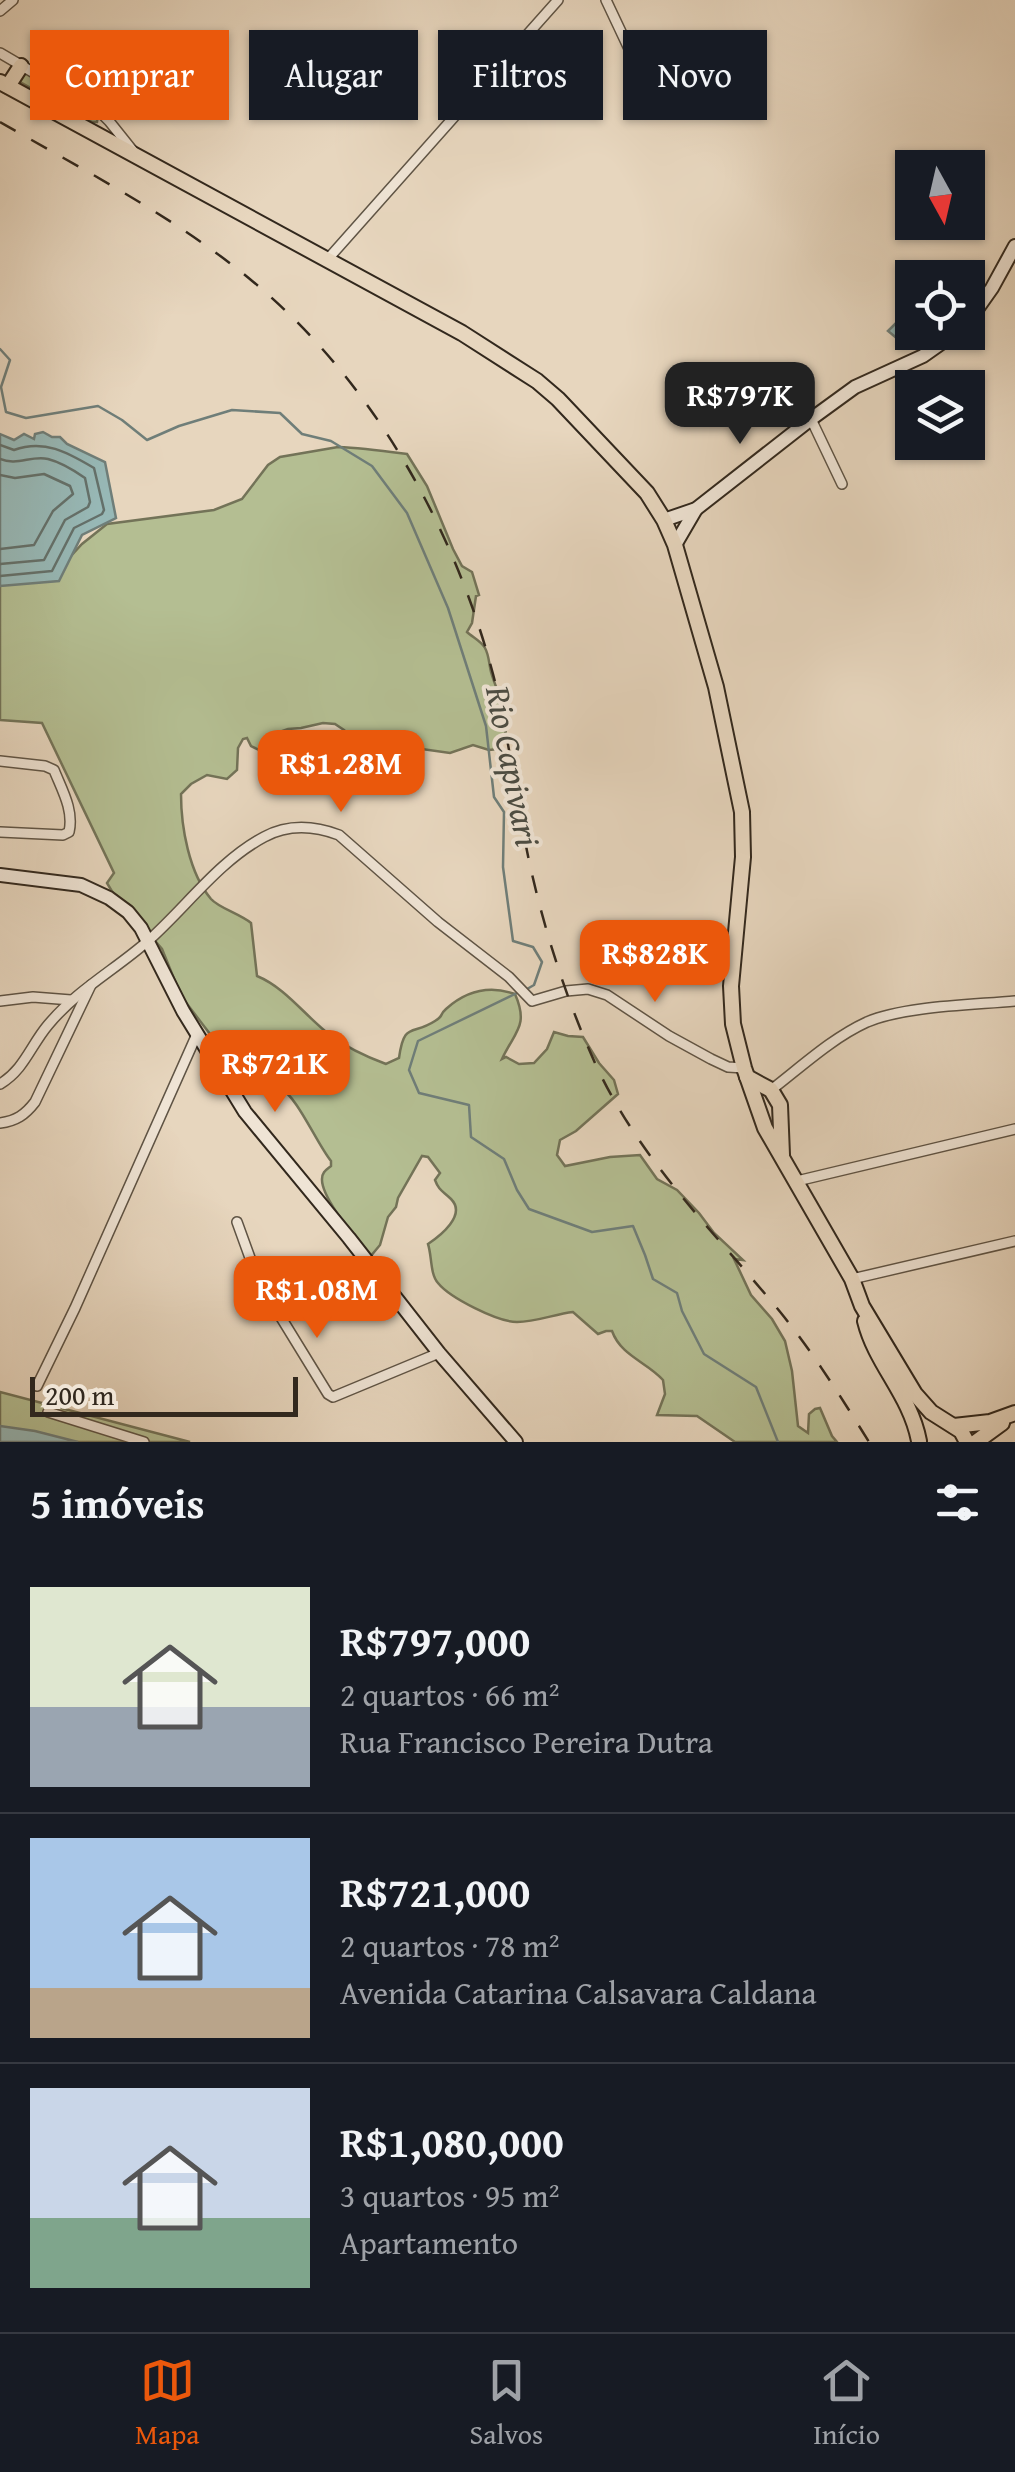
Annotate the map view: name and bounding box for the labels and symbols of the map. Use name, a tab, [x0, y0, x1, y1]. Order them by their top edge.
north arrow	[895, 150, 985, 240]
pin: R$797K	[659, 362, 821, 447]
water label: Rio Capivari	[473, 680, 554, 851]
pin: R$1.28M	[249, 730, 433, 815]
pin: R$828K	[574, 920, 736, 1005]
pin: R$721K	[194, 1030, 356, 1115]
pin: R$1.08M	[225, 1256, 409, 1341]
scale bar	[30, 1372, 298, 1416]

